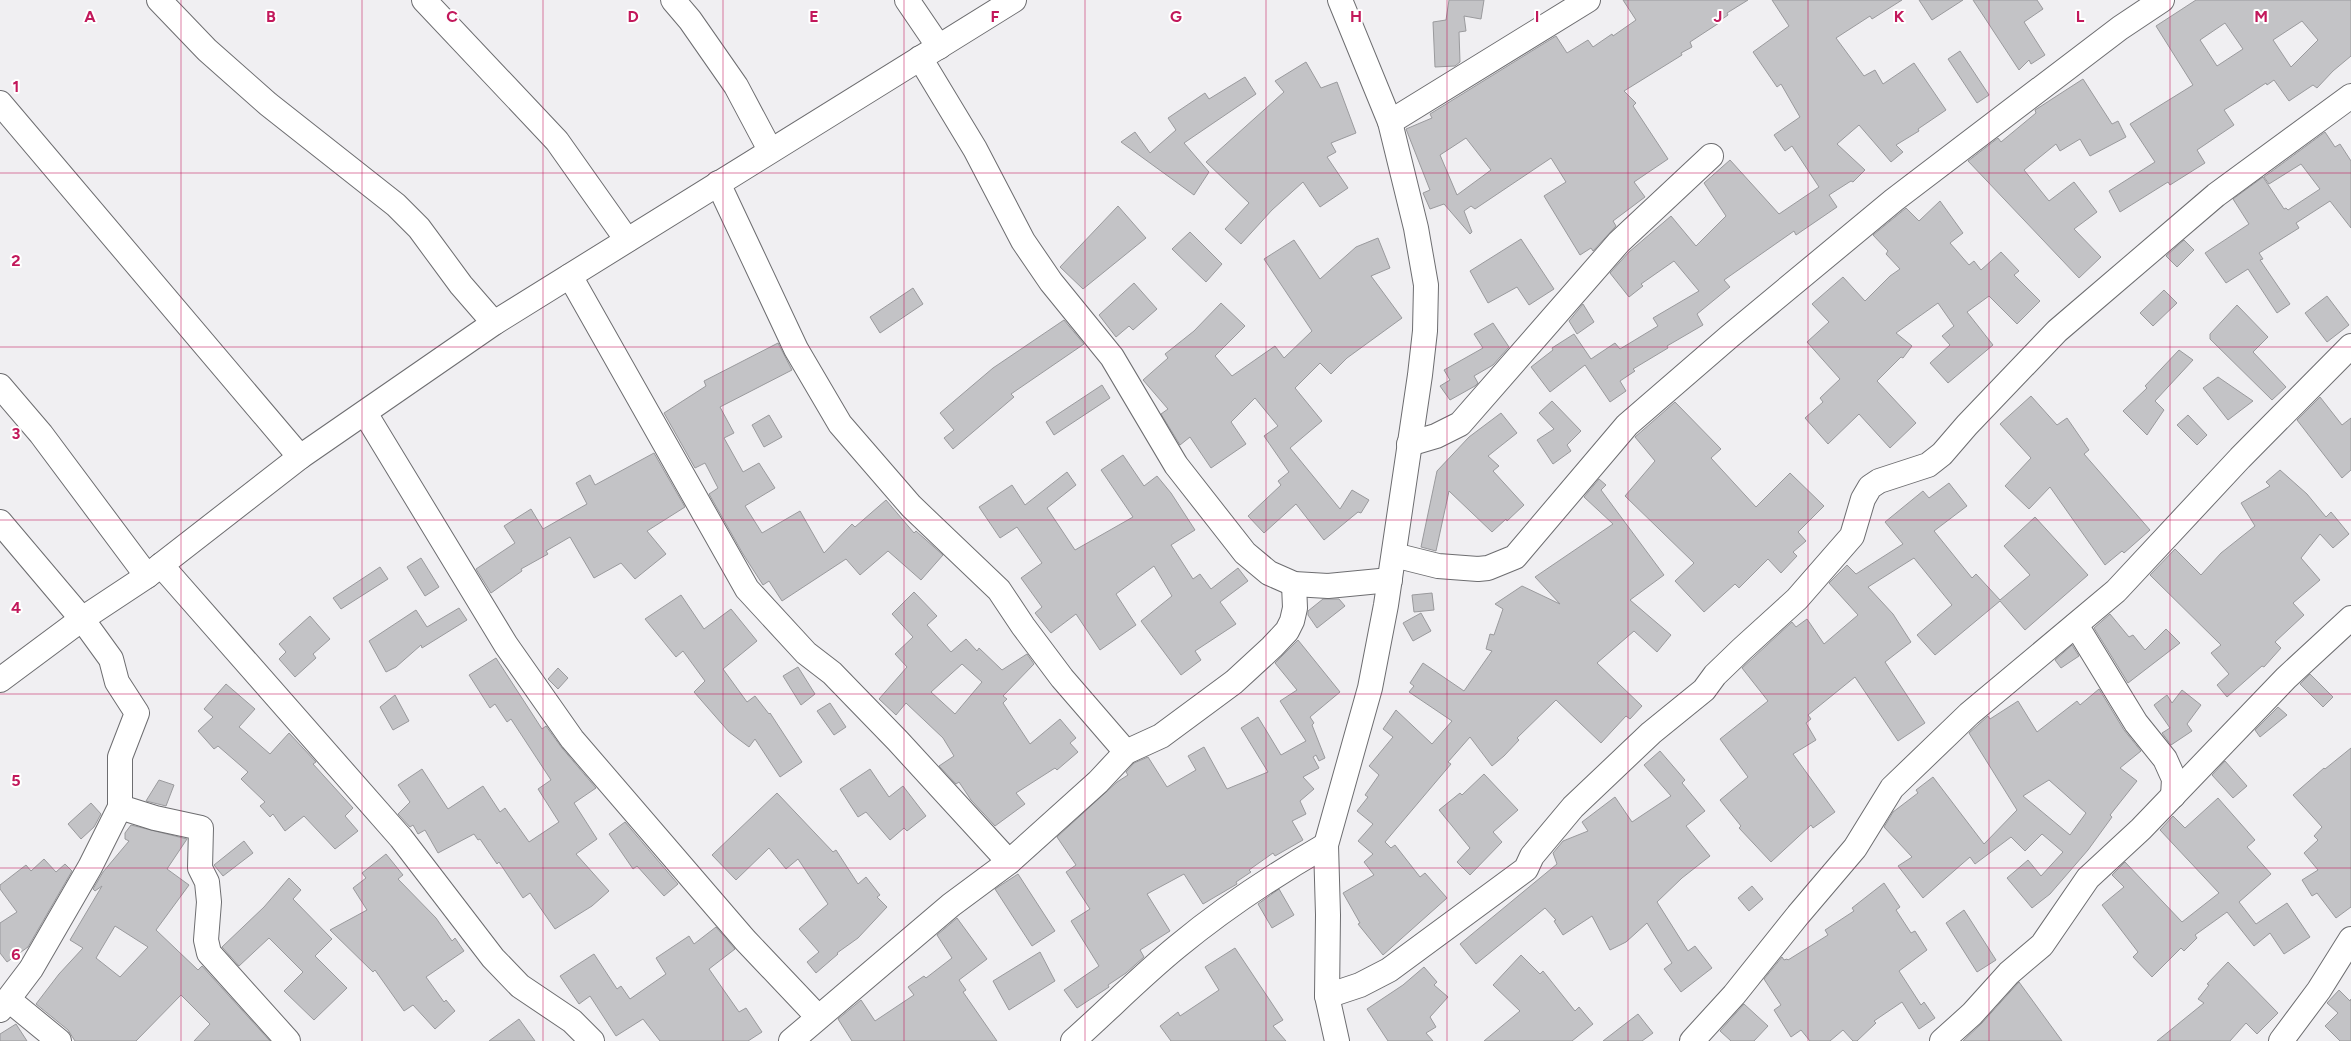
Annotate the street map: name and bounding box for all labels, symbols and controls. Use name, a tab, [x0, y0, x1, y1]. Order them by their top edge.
text: A	[84, 7, 96, 26]
text: B	[266, 7, 276, 26]
text: C	[446, 7, 458, 26]
text: D	[627, 7, 639, 26]
text: E	[809, 7, 819, 26]
text: F	[991, 7, 1000, 26]
text: G	[1170, 7, 1182, 26]
text: H	[1350, 7, 1362, 26]
text: I	[1535, 7, 1539, 26]
text: J	[1714, 7, 1722, 26]
text: K	[1894, 7, 1905, 26]
text: L	[2076, 7, 2085, 26]
text: M	[2254, 7, 2268, 26]
text: 1	[13, 77, 19, 96]
text: 2	[11, 251, 21, 270]
text: 3	[12, 424, 21, 443]
text: 4	[11, 598, 21, 617]
text: 5	[11, 771, 21, 790]
text: 6	[11, 945, 21, 964]

